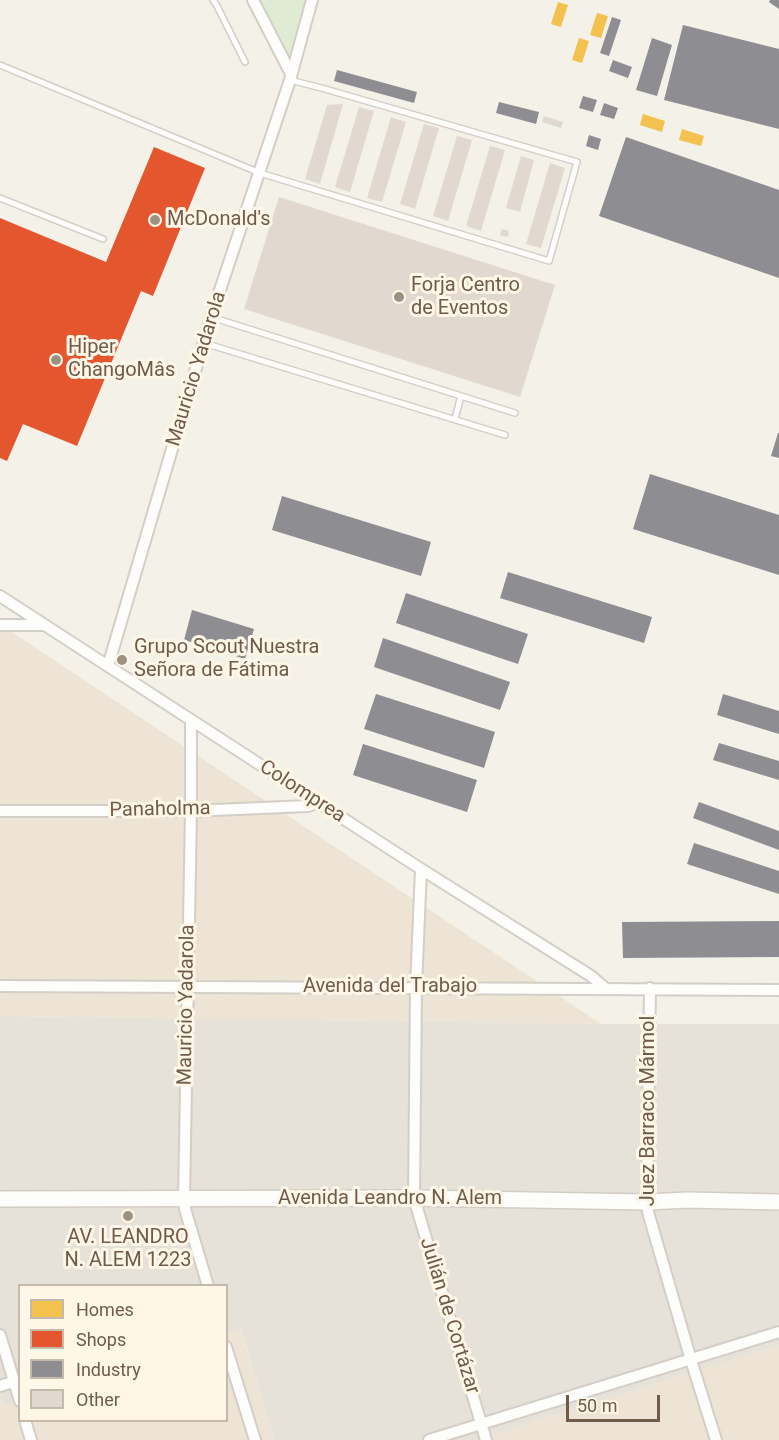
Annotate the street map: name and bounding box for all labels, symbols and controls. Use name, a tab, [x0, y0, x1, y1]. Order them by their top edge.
place label: McDonald's	[167, 208, 271, 232]
marker: McDonald's	[148, 213, 162, 227]
place label: Forja Centro de Eventos	[411, 274, 520, 321]
street label: Mauricio Yadarola	[162, 289, 232, 449]
marker: Forja Centro de Eventos	[392, 290, 406, 304]
place label: Hiper ChangoMâs	[68, 336, 175, 383]
marker: Hiper ChangoMâs	[49, 353, 63, 367]
place label: Grupo Scout Nuestra Señora de Fátima	[134, 636, 319, 683]
marker: Grupo Scout Nuestra Señora de Fátima	[115, 653, 129, 667]
street label: Colomprea	[255, 755, 349, 829]
street label: Panaholma	[109, 797, 211, 823]
street label: Mauricio Yadarola	[174, 924, 200, 1086]
street label: Avenida del Trabajo	[303, 975, 477, 999]
street label: Juez Barraco Mármol	[637, 1016, 661, 1206]
street label: Avenida Leandro N. Alem	[278, 1187, 502, 1211]
marker: AV. LEANDRO N. ALEM 1223	[121, 1209, 135, 1223]
place label: AV. LEANDRO N. ALEM 1223	[64, 1226, 192, 1273]
street label: Julián de Cortázar	[414, 1235, 484, 1397]
legend	[18, 1284, 228, 1422]
text: Homes	[76, 1299, 134, 1320]
text: Shops	[76, 1329, 126, 1350]
text: Industry	[76, 1359, 141, 1380]
scale bar	[569, 1383, 664, 1421]
text: Other	[76, 1389, 120, 1410]
text: 50 m	[577, 1395, 617, 1416]

